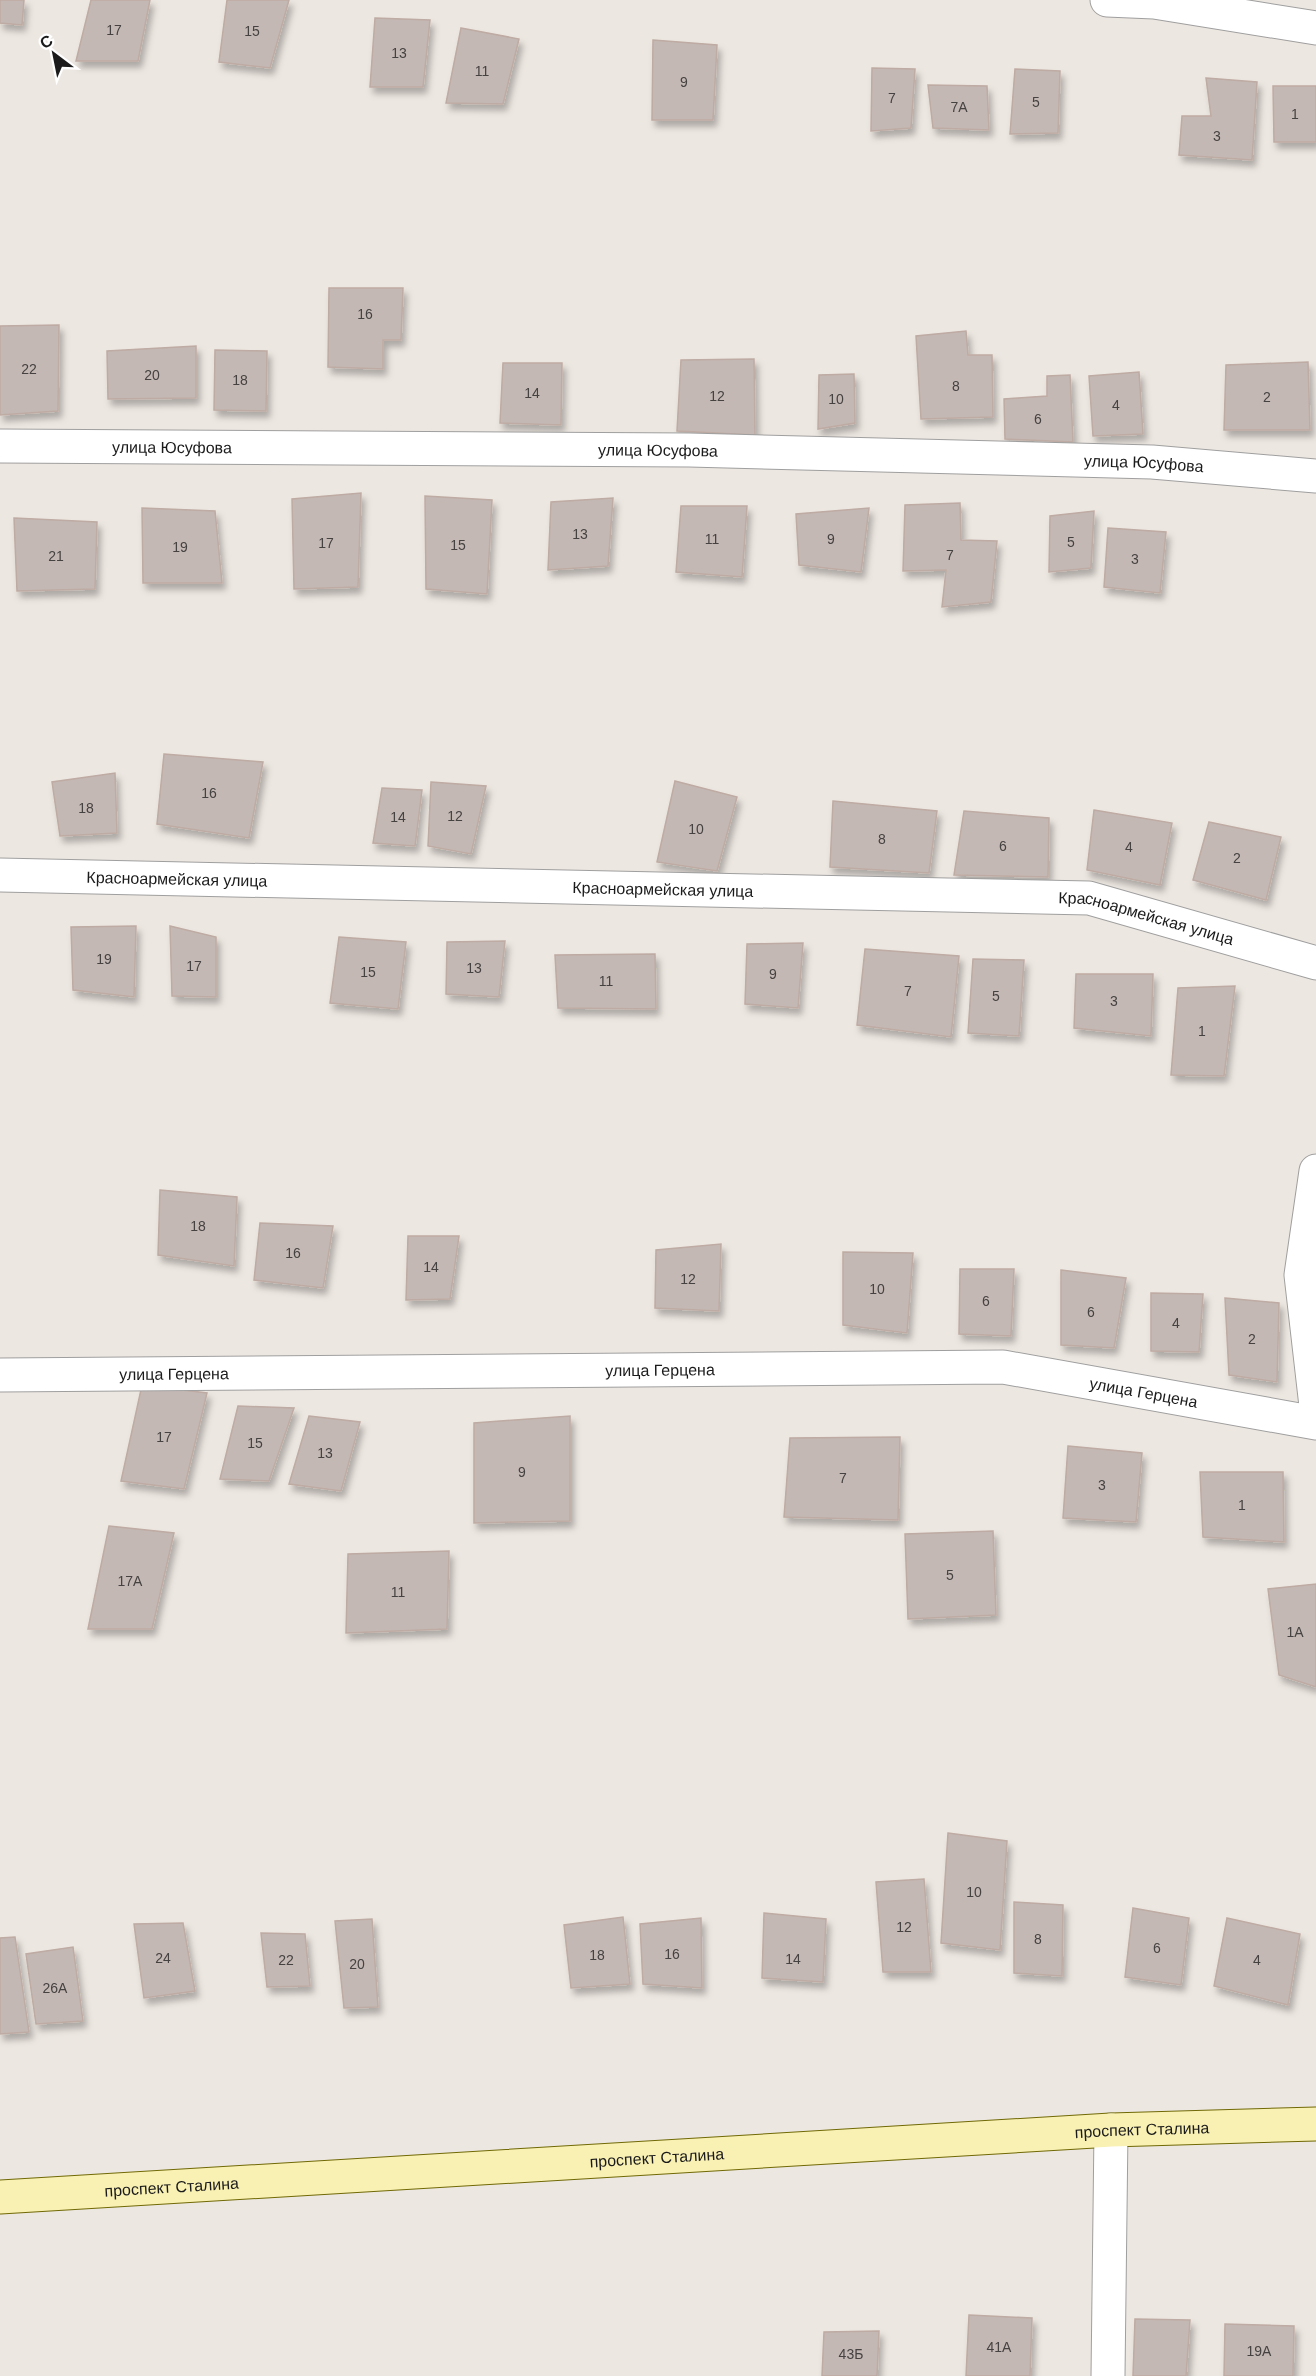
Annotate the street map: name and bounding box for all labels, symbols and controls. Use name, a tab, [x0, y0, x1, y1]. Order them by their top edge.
house number: 17	[106, 22, 122, 38]
house number: 15	[244, 23, 260, 39]
north arrow	[24, 24, 84, 84]
text: С	[37, 31, 56, 52]
house number: 13	[391, 45, 407, 61]
house number: 11	[475, 63, 489, 79]
house number: 9	[680, 74, 688, 90]
house number: 7	[888, 90, 896, 106]
house number: 5	[1032, 94, 1040, 110]
house number: 7А	[950, 99, 968, 115]
house number: 1	[1291, 106, 1299, 122]
house number: 3	[1213, 128, 1221, 144]
house number: 16	[357, 306, 373, 322]
house number: 22	[21, 361, 37, 377]
house number: 20	[144, 367, 160, 383]
house number: 18	[232, 372, 248, 388]
house number: 8	[952, 378, 960, 394]
house number: 14	[524, 385, 540, 401]
house number: 12	[709, 388, 725, 404]
house number: 2	[1263, 389, 1271, 405]
house number: 10	[828, 391, 844, 407]
house number: 4	[1112, 397, 1120, 413]
house number: 6	[1034, 411, 1042, 427]
street label: улица Юсуфова	[112, 439, 232, 456]
street label: улица Юсуфова	[598, 441, 718, 460]
street label: улица Юсуфова	[1084, 452, 1204, 475]
house number: 13	[572, 526, 588, 542]
house number: 11	[705, 531, 719, 547]
house number: 9	[827, 531, 835, 547]
house number: 5	[1067, 534, 1075, 550]
house number: 17	[318, 535, 334, 551]
house number: 15	[450, 537, 466, 553]
house number: 19	[172, 539, 188, 555]
house number: 7	[946, 547, 954, 563]
house number: 21	[48, 548, 64, 564]
house number: 3	[1131, 551, 1139, 567]
house number: 16	[201, 785, 217, 801]
house number: 18	[78, 800, 94, 816]
house number: 12	[447, 808, 463, 824]
house number: 14	[390, 809, 406, 825]
house number: 10	[688, 821, 704, 837]
house number: 8	[878, 831, 886, 847]
house number: 6	[999, 838, 1007, 854]
house number: 4	[1125, 839, 1133, 855]
house number: 2	[1233, 850, 1241, 866]
street label: Красноармейская улица	[86, 869, 268, 890]
street label: Красноармейская улица	[572, 879, 754, 900]
street label: Красноармейская улица	[1058, 889, 1236, 948]
house number: 19	[96, 951, 112, 967]
house number: 17	[186, 958, 202, 974]
house number: 13	[466, 960, 482, 976]
house number: 15	[360, 964, 376, 980]
house number: 9	[769, 966, 777, 982]
house number: 11	[599, 973, 613, 989]
house number: 7	[904, 983, 912, 999]
house number: 5	[992, 988, 1000, 1004]
house number: 3	[1110, 993, 1118, 1009]
house number: 1	[1198, 1023, 1206, 1039]
house number: 18	[190, 1218, 206, 1234]
house number: 16	[285, 1245, 301, 1261]
house number: 14	[423, 1259, 439, 1275]
house number: 12	[680, 1271, 696, 1287]
house number: 10	[869, 1281, 885, 1297]
house number: 6	[982, 1293, 990, 1309]
house number: 6	[1087, 1304, 1095, 1320]
house number: 4	[1172, 1315, 1180, 1331]
house number: 2	[1248, 1331, 1256, 1347]
street label: улица Герцена	[605, 1361, 715, 1379]
street label: улица Герцена	[119, 1365, 229, 1383]
street label: улица Герцена	[1088, 1375, 1199, 1411]
house number: 17	[156, 1429, 172, 1445]
house number: 15	[247, 1435, 263, 1451]
house number: 13	[317, 1445, 333, 1461]
house number: 9	[518, 1464, 526, 1480]
house number: 7	[839, 1470, 847, 1486]
house number: 3	[1098, 1477, 1106, 1493]
house number: 1	[1238, 1497, 1246, 1513]
house number: 5	[946, 1567, 954, 1583]
house number: 17А	[118, 1573, 143, 1589]
house number: 11	[391, 1584, 405, 1600]
house number: 1А	[1286, 1624, 1304, 1640]
house number: 10	[966, 1884, 982, 1900]
house number: 12	[896, 1919, 912, 1935]
house number: 8	[1034, 1931, 1042, 1947]
house number: 6	[1153, 1940, 1161, 1956]
house number: 16	[664, 1946, 680, 1962]
house number: 18	[589, 1947, 605, 1963]
house number: 24	[155, 1950, 171, 1966]
house number: 14	[785, 1951, 801, 1967]
house number: 22	[278, 1952, 294, 1968]
house number: 4	[1253, 1952, 1261, 1968]
house number: 20	[349, 1956, 365, 1972]
house number: 26А	[43, 1980, 68, 1996]
street label: проспект Сталина	[1074, 2119, 1210, 2141]
street label: проспект Сталина	[589, 2145, 725, 2170]
street label: проспект Сталина	[104, 2175, 240, 2200]
house number: 41А	[987, 2339, 1012, 2355]
house number: 19А	[1247, 2343, 1272, 2359]
house number: 43Б	[839, 2346, 863, 2362]

